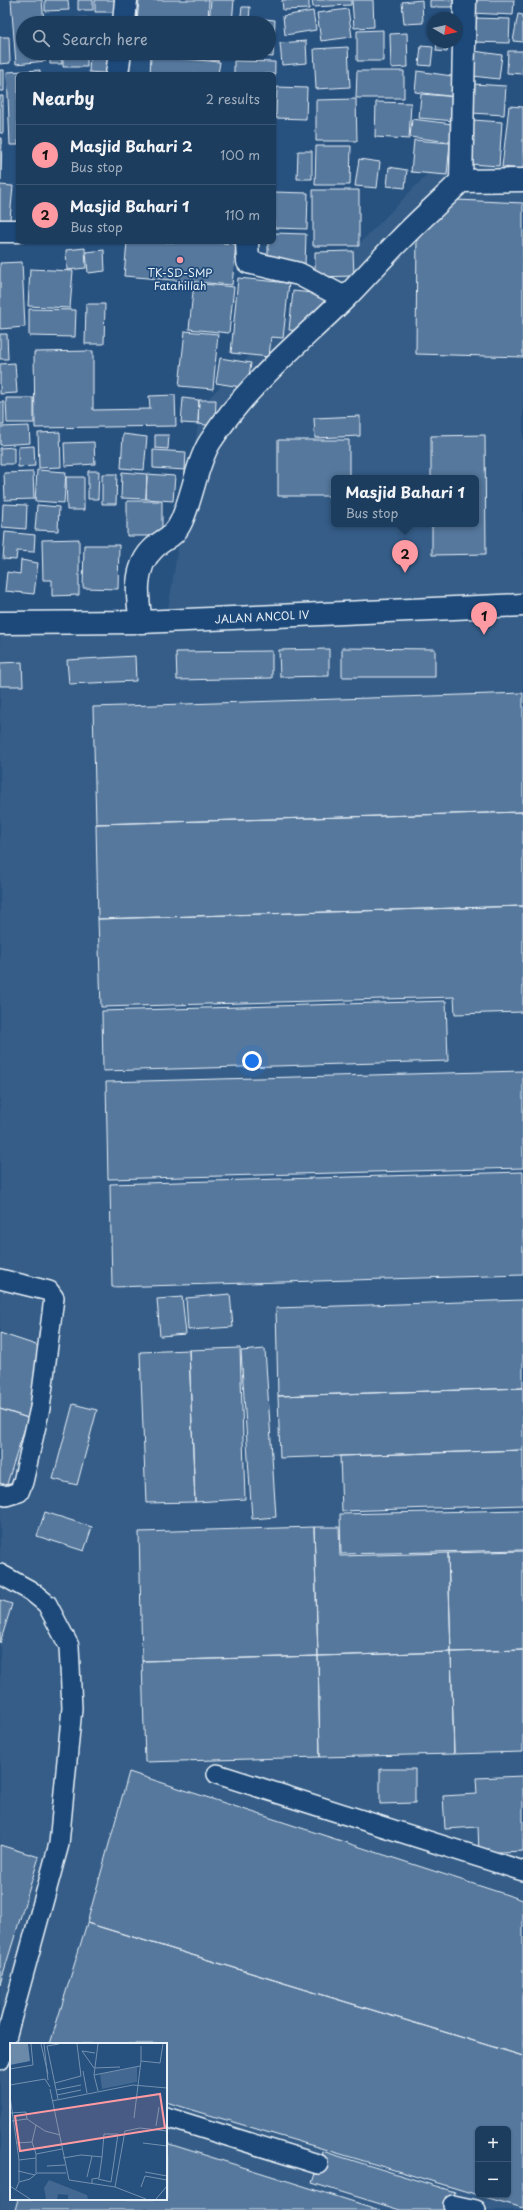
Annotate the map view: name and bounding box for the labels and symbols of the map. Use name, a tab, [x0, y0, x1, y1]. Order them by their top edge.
north arrow	[427, 12, 463, 48]
marker: TK-SD-SMP Fatahillah	[175, 255, 185, 265]
place label: TK-SD-SMP Fatahillah	[148, 264, 212, 294]
pin: 2	[392, 540, 418, 573]
pin: 1	[471, 602, 497, 635]
street label: JALAN ANCOL IV	[214, 606, 310, 627]
your location	[242, 1051, 262, 1071]
inset map	[10, 2043, 167, 2200]

